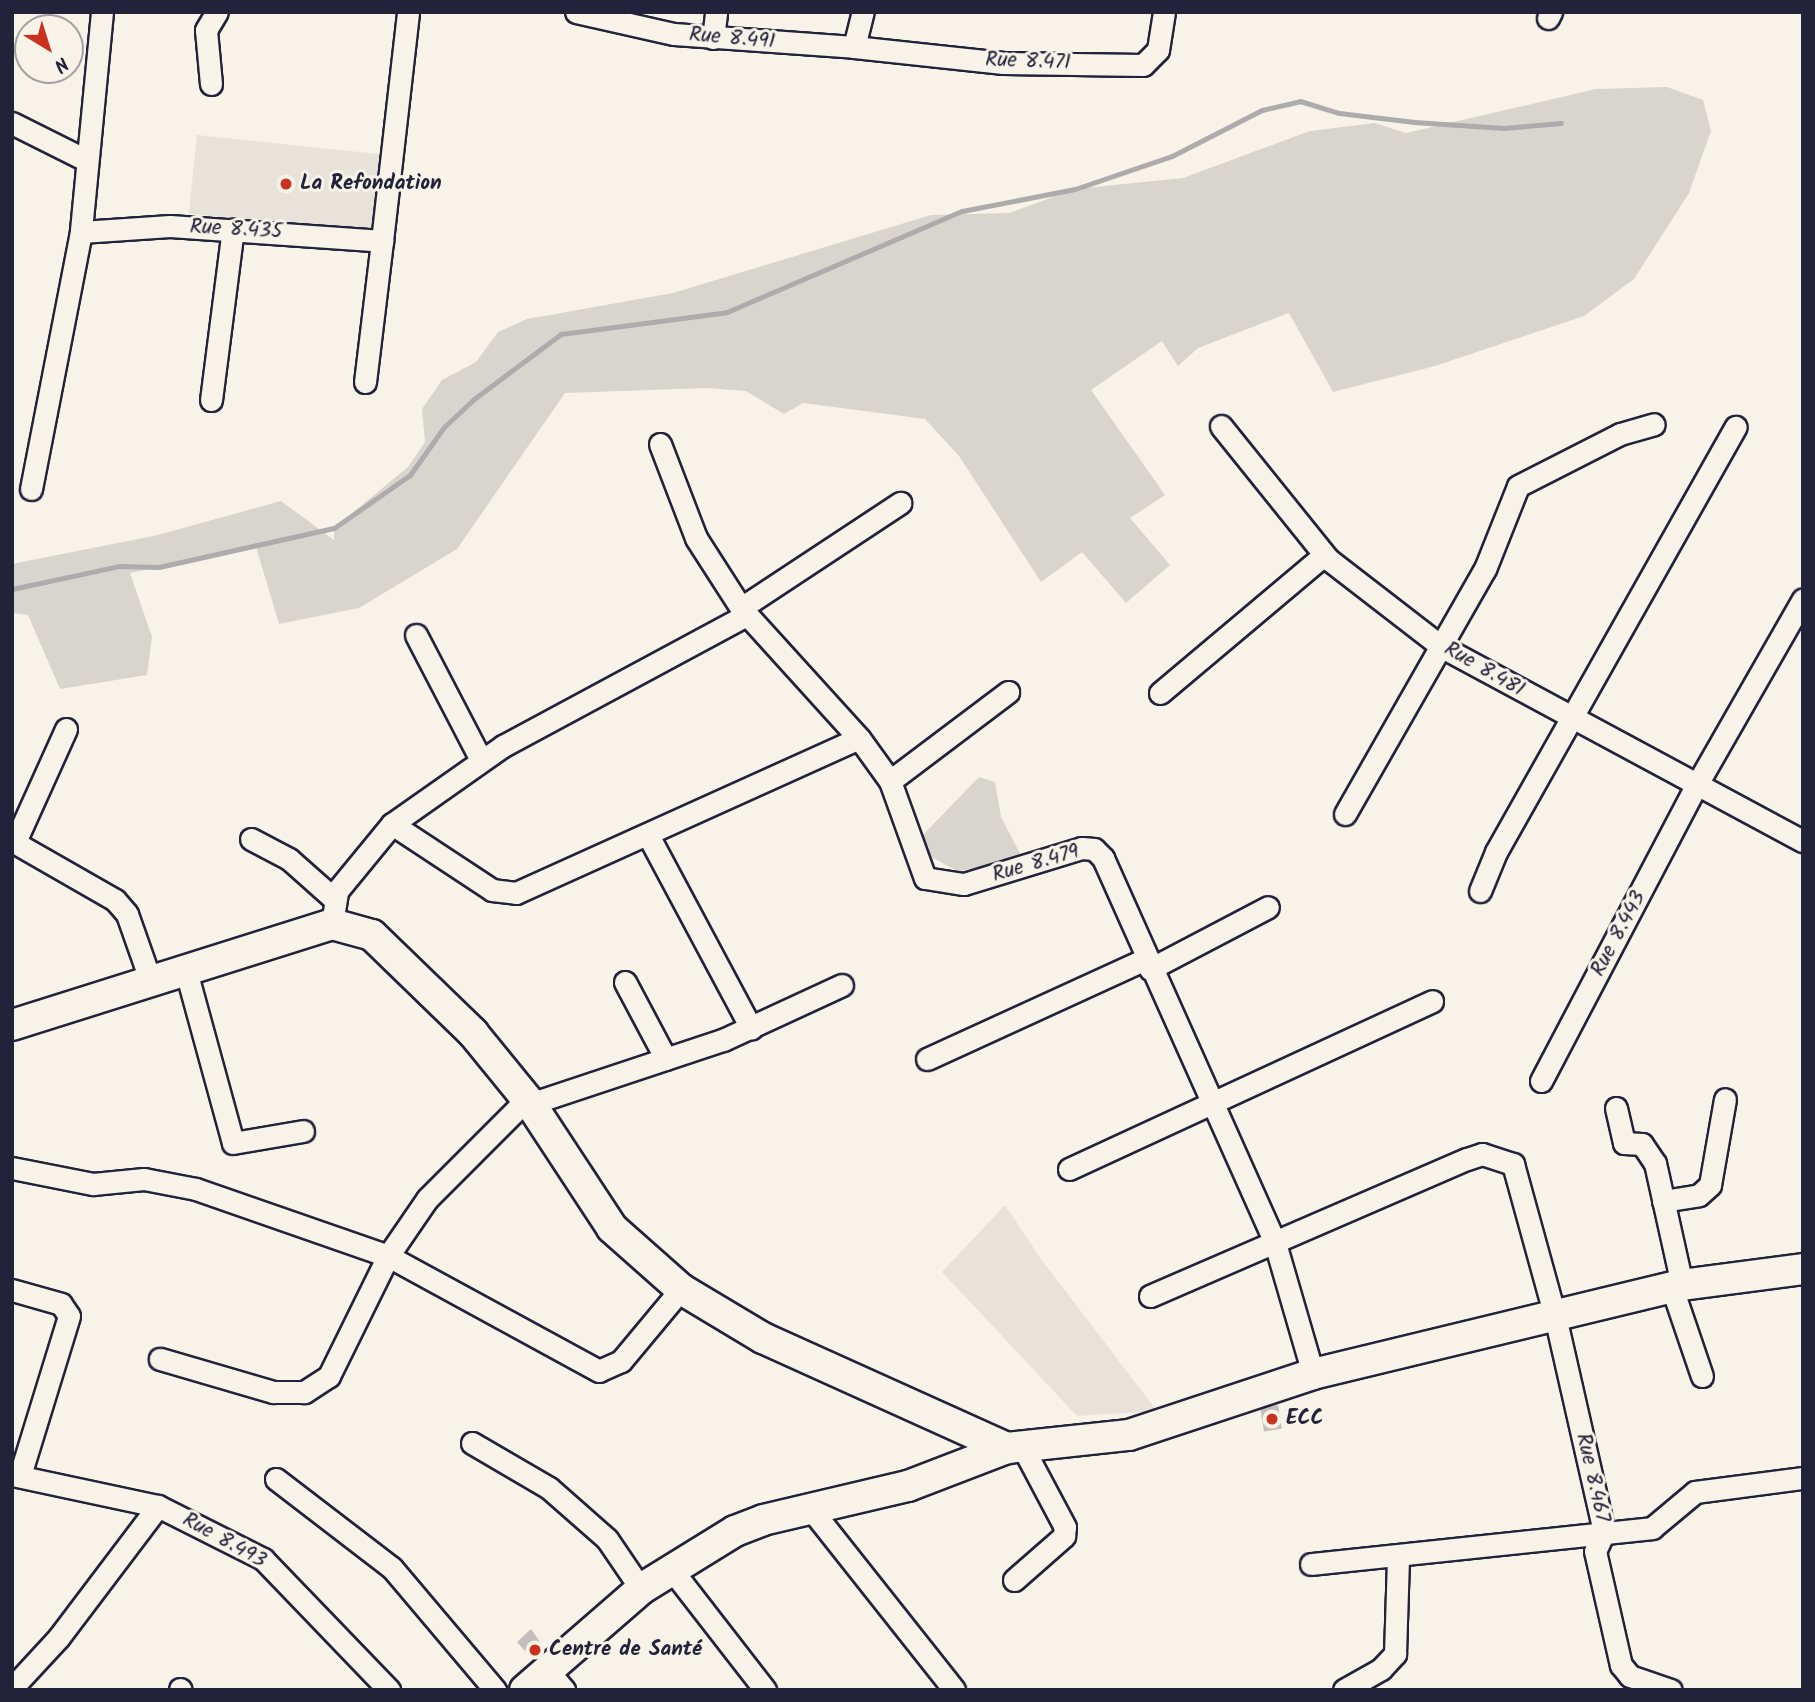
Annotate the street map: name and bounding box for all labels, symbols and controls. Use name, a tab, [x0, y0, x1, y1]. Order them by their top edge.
north arrow	[14, 14, 84, 84]
street label: Rue 8.491	[688, 23, 776, 55]
text: N	[47, 48, 75, 79]
street label: Rue 8.471	[985, 48, 1071, 76]
place label: La Refondation	[300, 171, 442, 197]
marker: La Refondation	[278, 176, 294, 192]
street label: Rue 8.435	[189, 215, 283, 245]
street label: Rue 8.481	[1439, 637, 1529, 703]
street label: Rue 8.479	[990, 840, 1082, 888]
street label: Rue 8.443	[1586, 887, 1652, 981]
place label: ECC	[1286, 1406, 1323, 1432]
marker: ECC	[1264, 1411, 1280, 1427]
street label: Rue 8.467	[1570, 1431, 1614, 1525]
street label: Rue 8.493	[178, 1508, 270, 1574]
place label: Centre de Santé	[549, 1637, 702, 1663]
marker: Centre de Santé	[527, 1642, 543, 1658]

